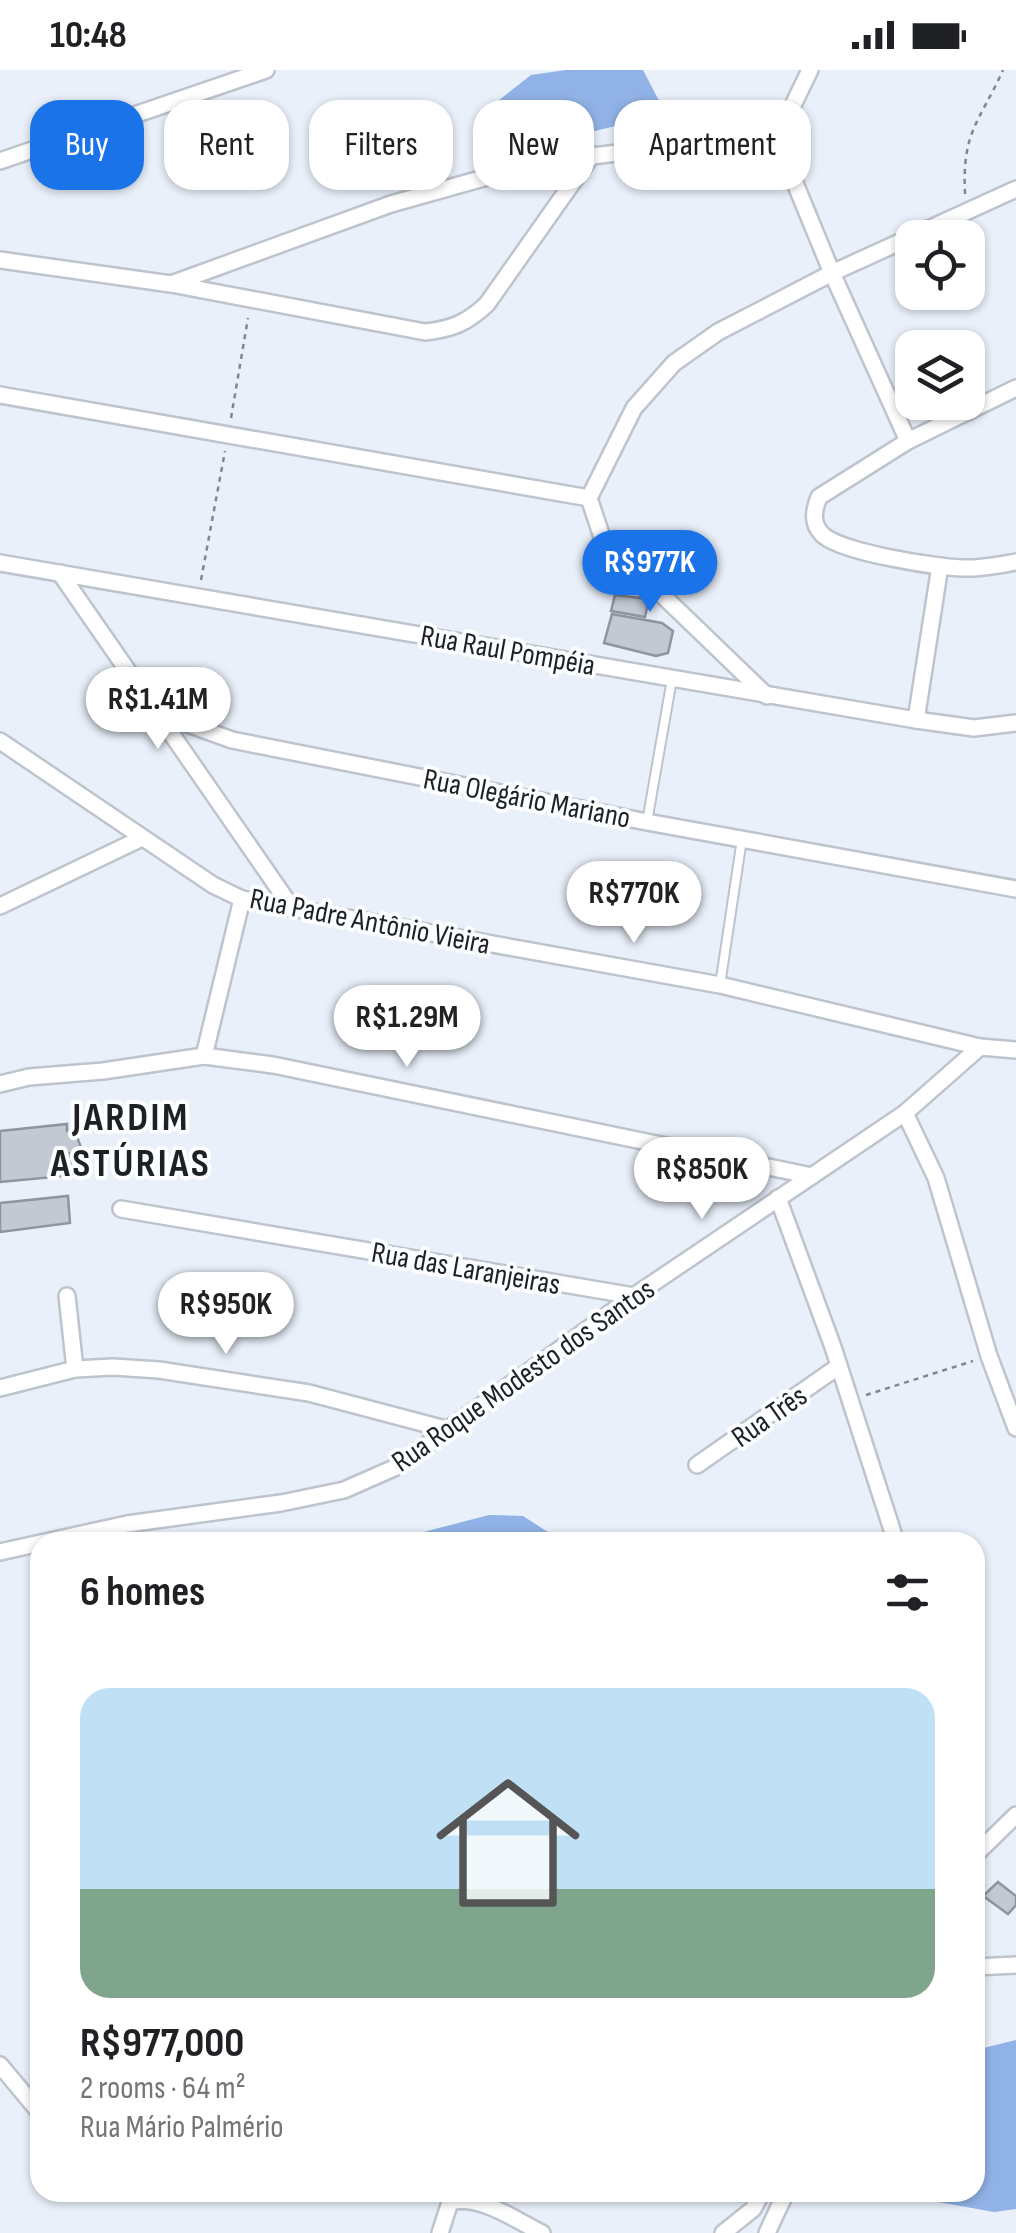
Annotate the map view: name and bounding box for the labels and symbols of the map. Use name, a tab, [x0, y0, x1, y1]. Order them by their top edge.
pin: R$977K	[569, 530, 731, 615]
street label: Rua Raul Pompéia	[418, 618, 598, 684]
pin: R$1.41M	[66, 667, 250, 752]
street label: Rua Olegário Mariano	[420, 761, 633, 837]
pin: R$770K	[553, 861, 715, 946]
street label: Rua Padre Antônio Vieira	[247, 881, 493, 963]
pin: R$1.29M	[315, 985, 499, 1070]
district label: JARDIM ASTÚRIAS	[50, 1094, 211, 1188]
pin: R$850K	[621, 1137, 783, 1222]
street label: Rua das Laranjeiras	[369, 1235, 563, 1303]
street label: Rua Roque Modesto dos Santos	[385, 1271, 662, 1480]
pin: R$950K	[145, 1272, 307, 1357]
street label: Rua Três	[725, 1378, 814, 1456]

